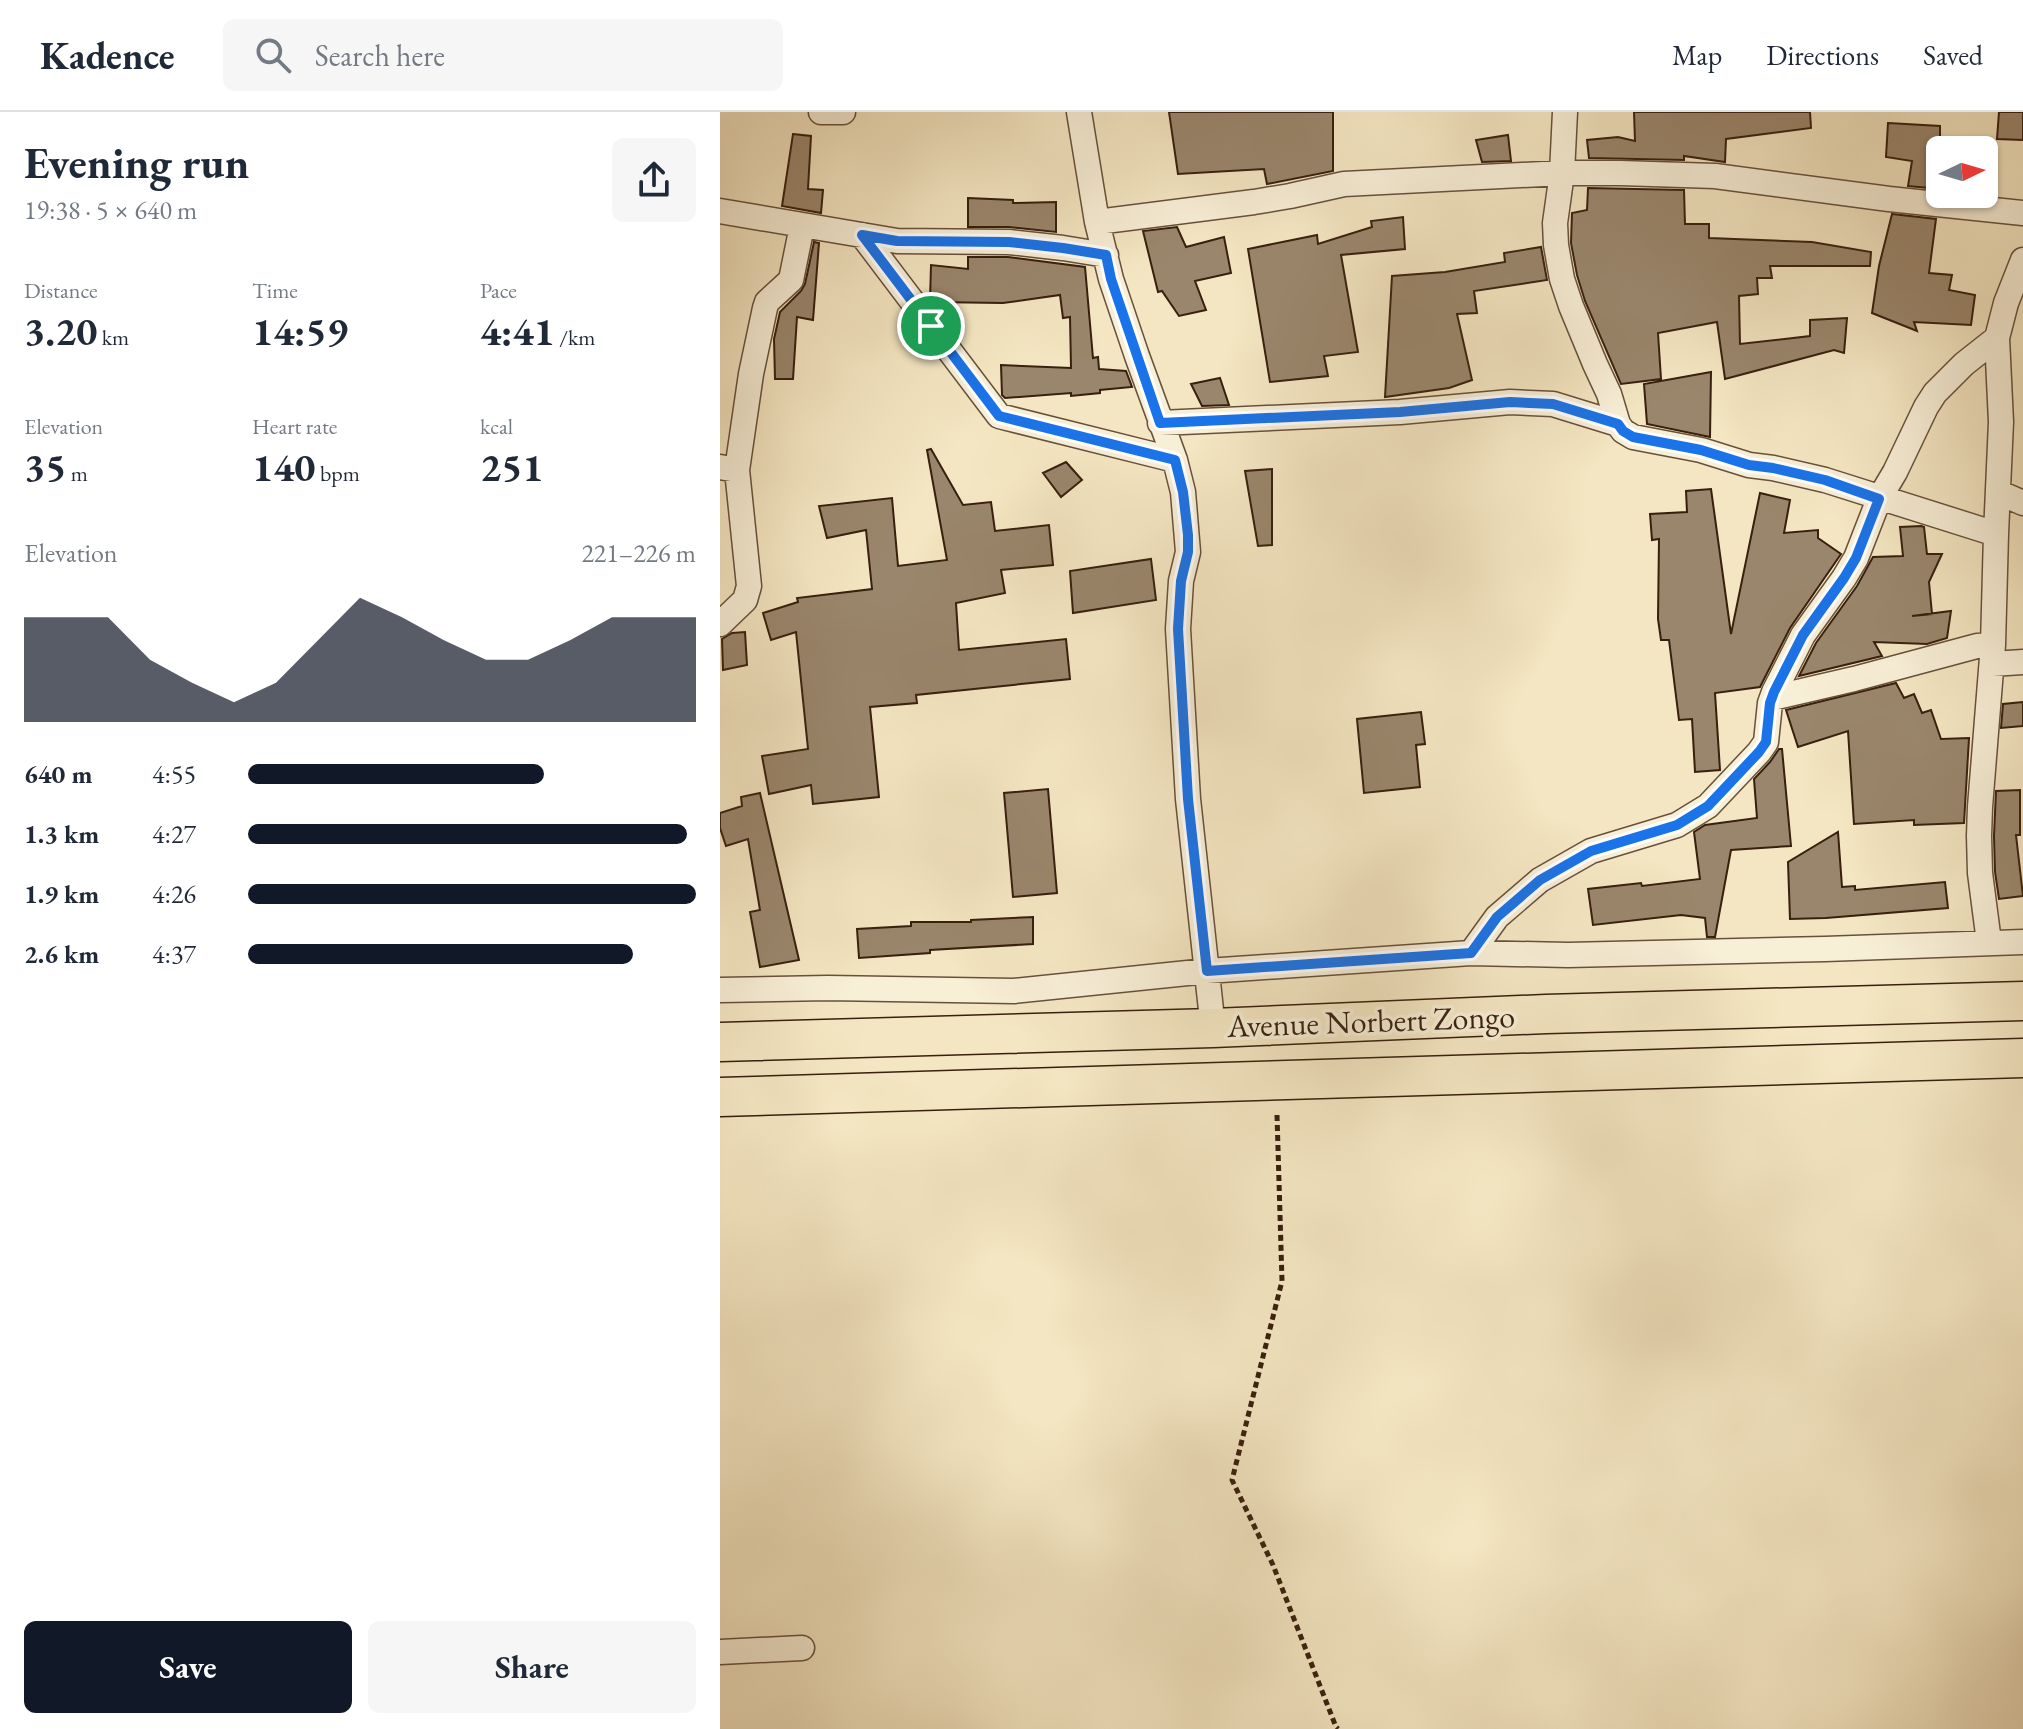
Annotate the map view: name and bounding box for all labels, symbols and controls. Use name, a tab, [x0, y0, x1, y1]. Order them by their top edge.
search box	[223, 19, 783, 91]
text: Kadence	[40, 31, 175, 80]
icon: search	[251, 33, 295, 77]
text: Search here	[315, 36, 445, 75]
text: Map	[1672, 37, 1722, 73]
text: Directions	[1766, 37, 1879, 73]
text: Saved	[1923, 37, 1983, 73]
text: Evening run	[24, 134, 249, 191]
north arrow	[1926, 136, 1998, 208]
map controls	[1926, 136, 1998, 208]
button: share	[612, 138, 696, 222]
text: 19:38 · 5 × 640 m	[24, 193, 197, 227]
text: Distance	[24, 276, 97, 305]
text: Time	[252, 276, 298, 305]
text: Pace	[480, 276, 517, 305]
pin	[897, 292, 965, 360]
icon: arrive	[909, 304, 953, 348]
text: 3.20	[24, 305, 97, 357]
text: 14:59	[252, 305, 348, 357]
text: 4:41	[480, 305, 555, 357]
text: km	[97, 323, 129, 352]
text: /km	[555, 323, 595, 352]
text: Elevation	[24, 412, 103, 441]
text: Heart rate	[252, 412, 337, 441]
text: kcal	[480, 412, 513, 441]
text: 35	[24, 441, 66, 493]
text: 140	[252, 441, 315, 493]
text: 251	[480, 441, 543, 493]
text: m	[66, 459, 88, 488]
text: bpm	[315, 459, 360, 488]
text: Elevation	[24, 536, 118, 570]
text: 221–226 m	[581, 536, 696, 570]
text: 640 m	[24, 757, 92, 791]
text: 4:55	[152, 757, 196, 791]
text: 1.3 km	[24, 817, 99, 851]
text: 4:27	[152, 817, 196, 851]
text: 1.9 km	[24, 877, 99, 911]
text: 4:26	[152, 877, 196, 911]
text: 2.6 km	[24, 937, 99, 971]
text: 4:37	[152, 937, 196, 971]
street label: Avenue Norbert Zongo	[1225, 995, 1516, 1047]
button: Save	[24, 1621, 352, 1713]
button: Share	[368, 1621, 696, 1713]

